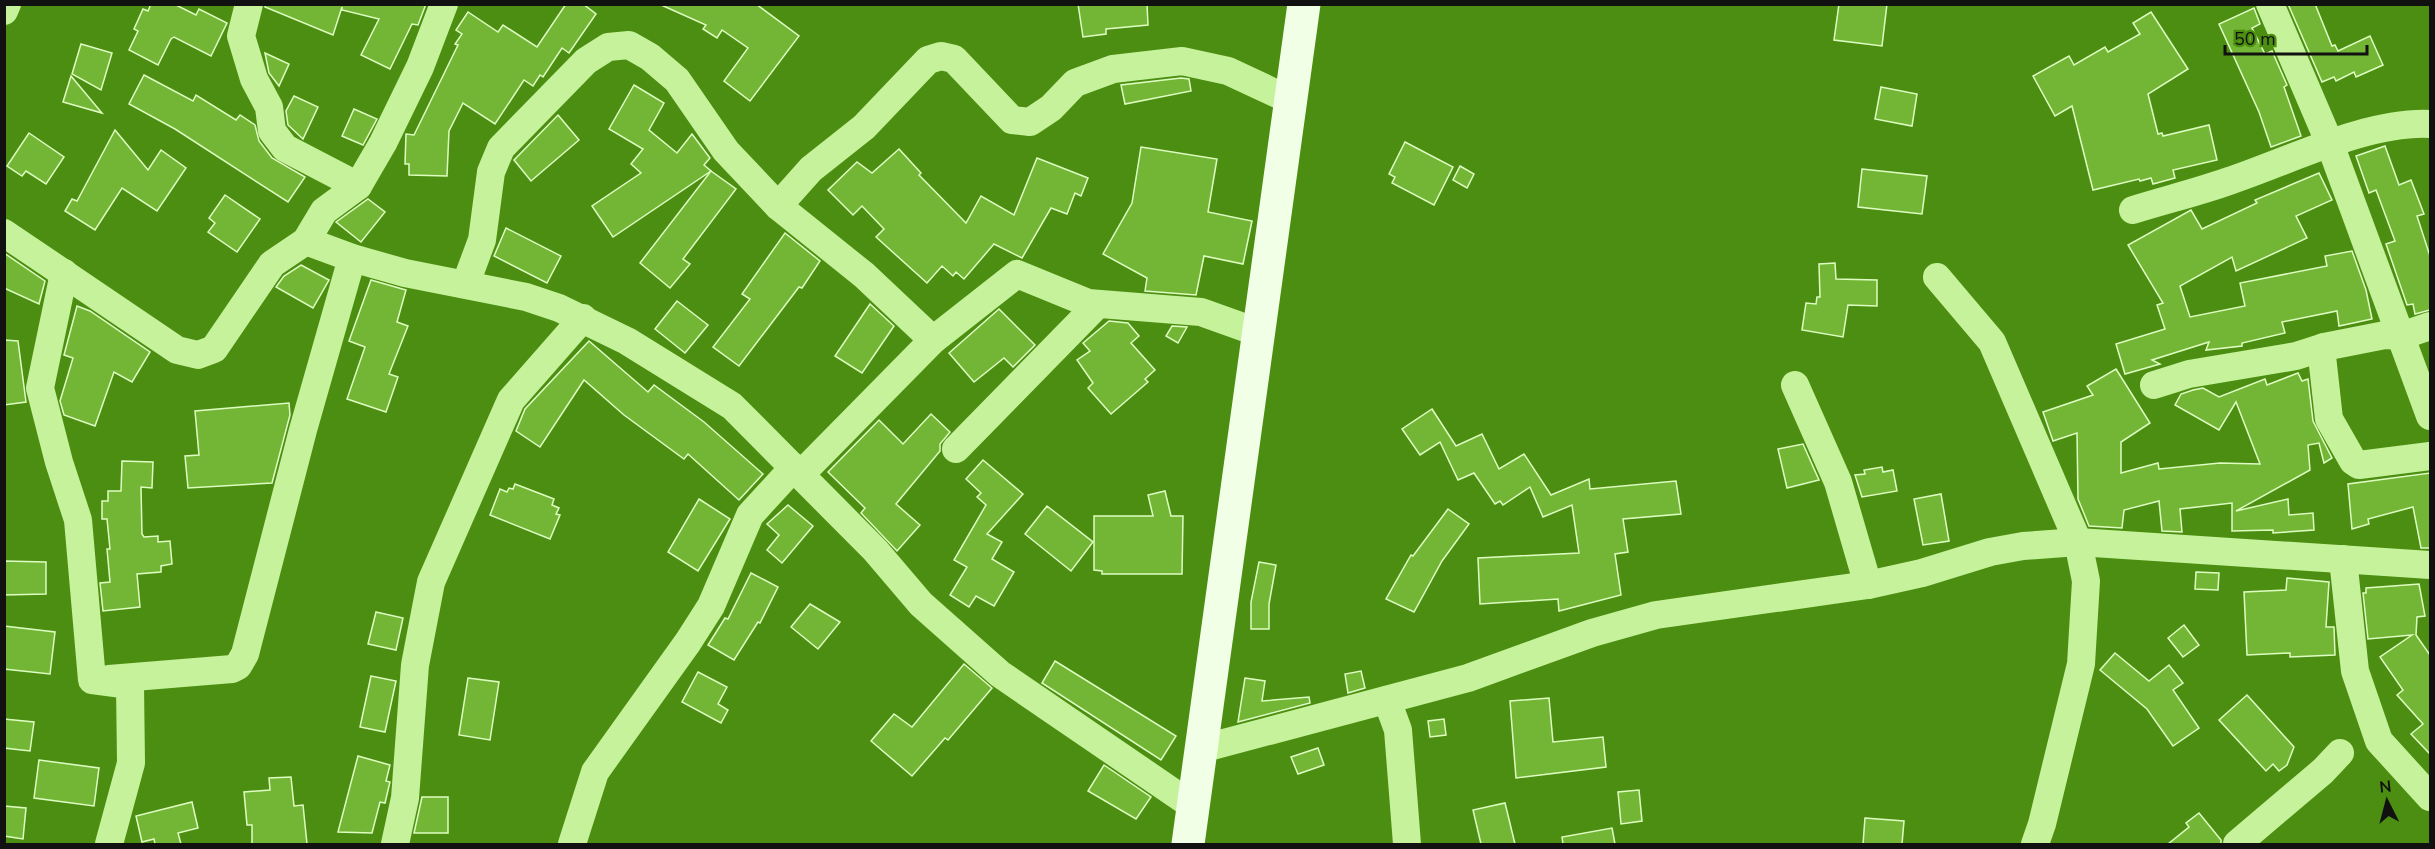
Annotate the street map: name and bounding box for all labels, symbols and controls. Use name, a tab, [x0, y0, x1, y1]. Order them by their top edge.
scale bar	[2225, 18, 2368, 56]
text: 50 m	[2234, 27, 2276, 51]
north arrow	[2357, 771, 2417, 831]
text: N	[2378, 776, 2393, 799]

